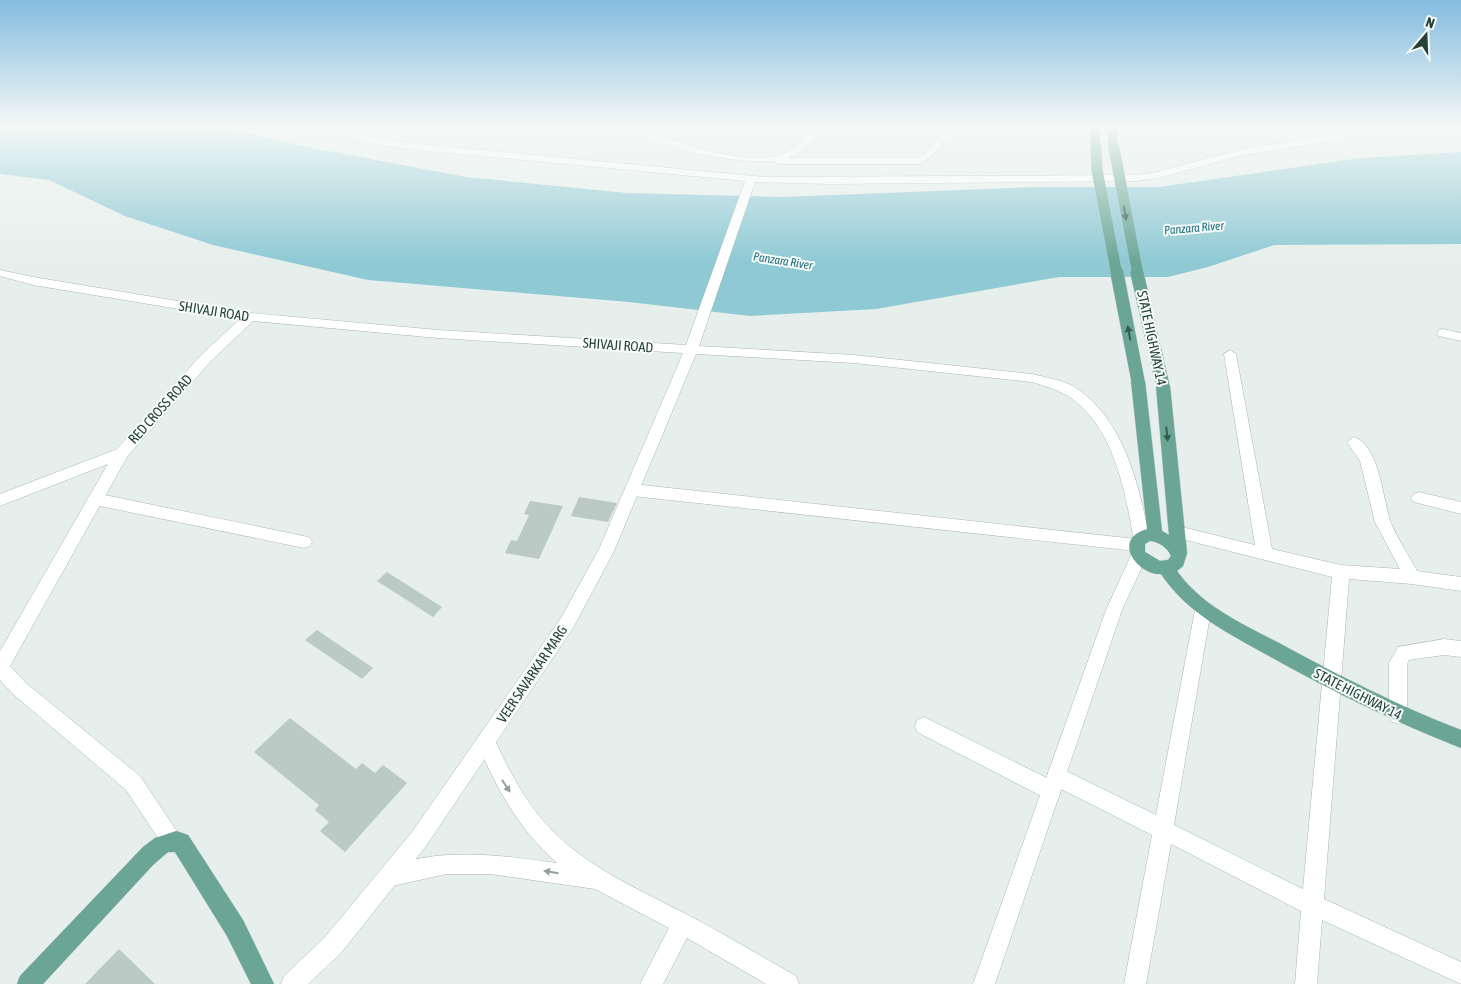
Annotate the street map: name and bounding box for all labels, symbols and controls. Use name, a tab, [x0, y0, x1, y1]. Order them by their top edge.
north arrow	[1401, 10, 1451, 60]
text: N	[1424, 14, 1437, 32]
one-way arrow	[1121, 206, 1129, 222]
water label: Panzara River	[1164, 218, 1225, 238]
water label: Panzara River	[752, 249, 814, 273]
street label: STATE HIGHWAY 14	[1134, 289, 1170, 387]
street label: SHIVAJI ROAD	[178, 298, 250, 324]
one-way arrow	[1124, 325, 1132, 341]
street label: SHIVAJI ROAD	[582, 335, 654, 355]
street label: RED CROSS ROAD	[125, 371, 195, 447]
one-way arrow	[1164, 426, 1172, 442]
street label: VEER SAVARKAR MARG	[494, 622, 570, 726]
street label: STATE HIGHWAY 14	[1311, 665, 1405, 723]
one-way arrow	[502, 779, 511, 792]
one-way arrow	[542, 867, 558, 875]

